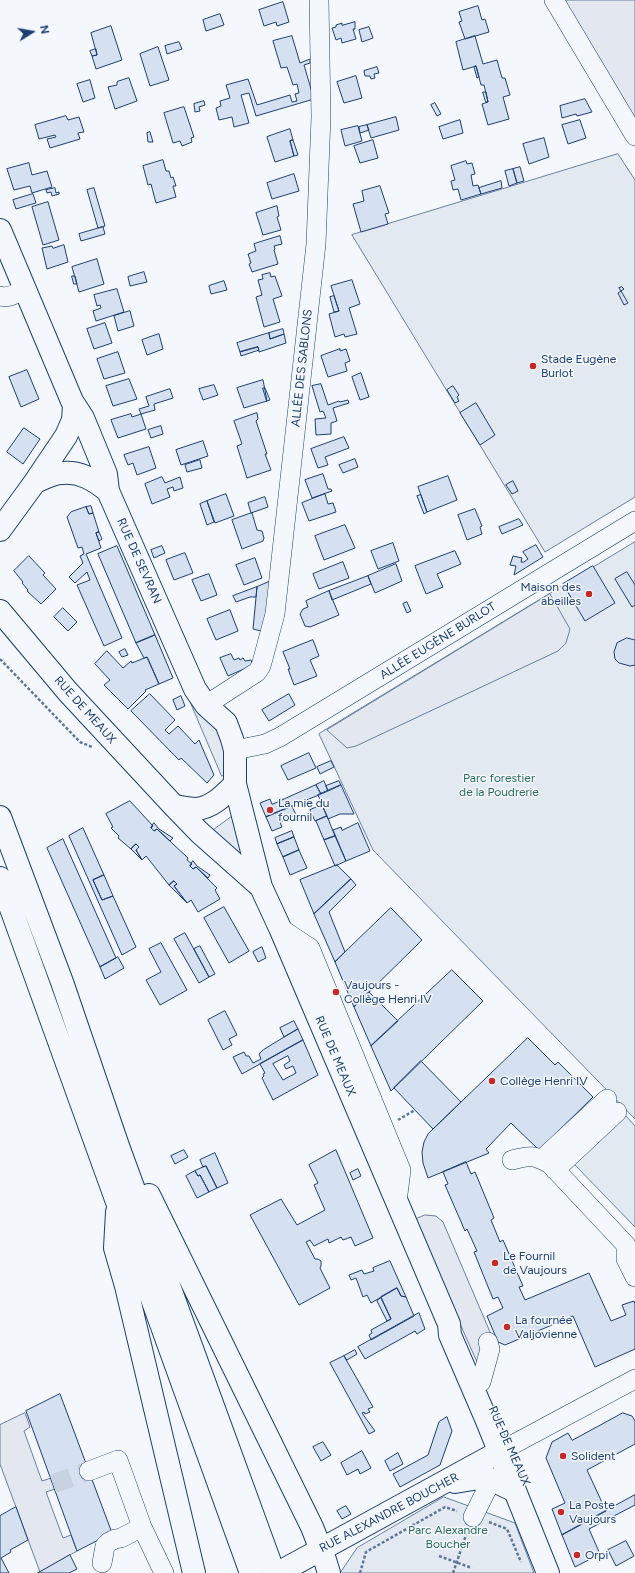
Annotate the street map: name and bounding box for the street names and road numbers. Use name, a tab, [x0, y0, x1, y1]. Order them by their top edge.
street label: ALLÉE DES SABLONS	[289, 308, 315, 428]
street label: RUE DE SEVRAN	[114, 516, 164, 606]
street label: ALLÉE EUGÈNE BURLOT	[377, 599, 499, 683]
street label: RUE DE MEAUX	[51, 673, 119, 747]
street label: RUE DE MEAUX	[312, 1014, 358, 1098]
street label: RUE DE MEAUX	[485, 1404, 533, 1488]
street label: RUE ALEXANDRE BOUCHER	[317, 1470, 461, 1556]

